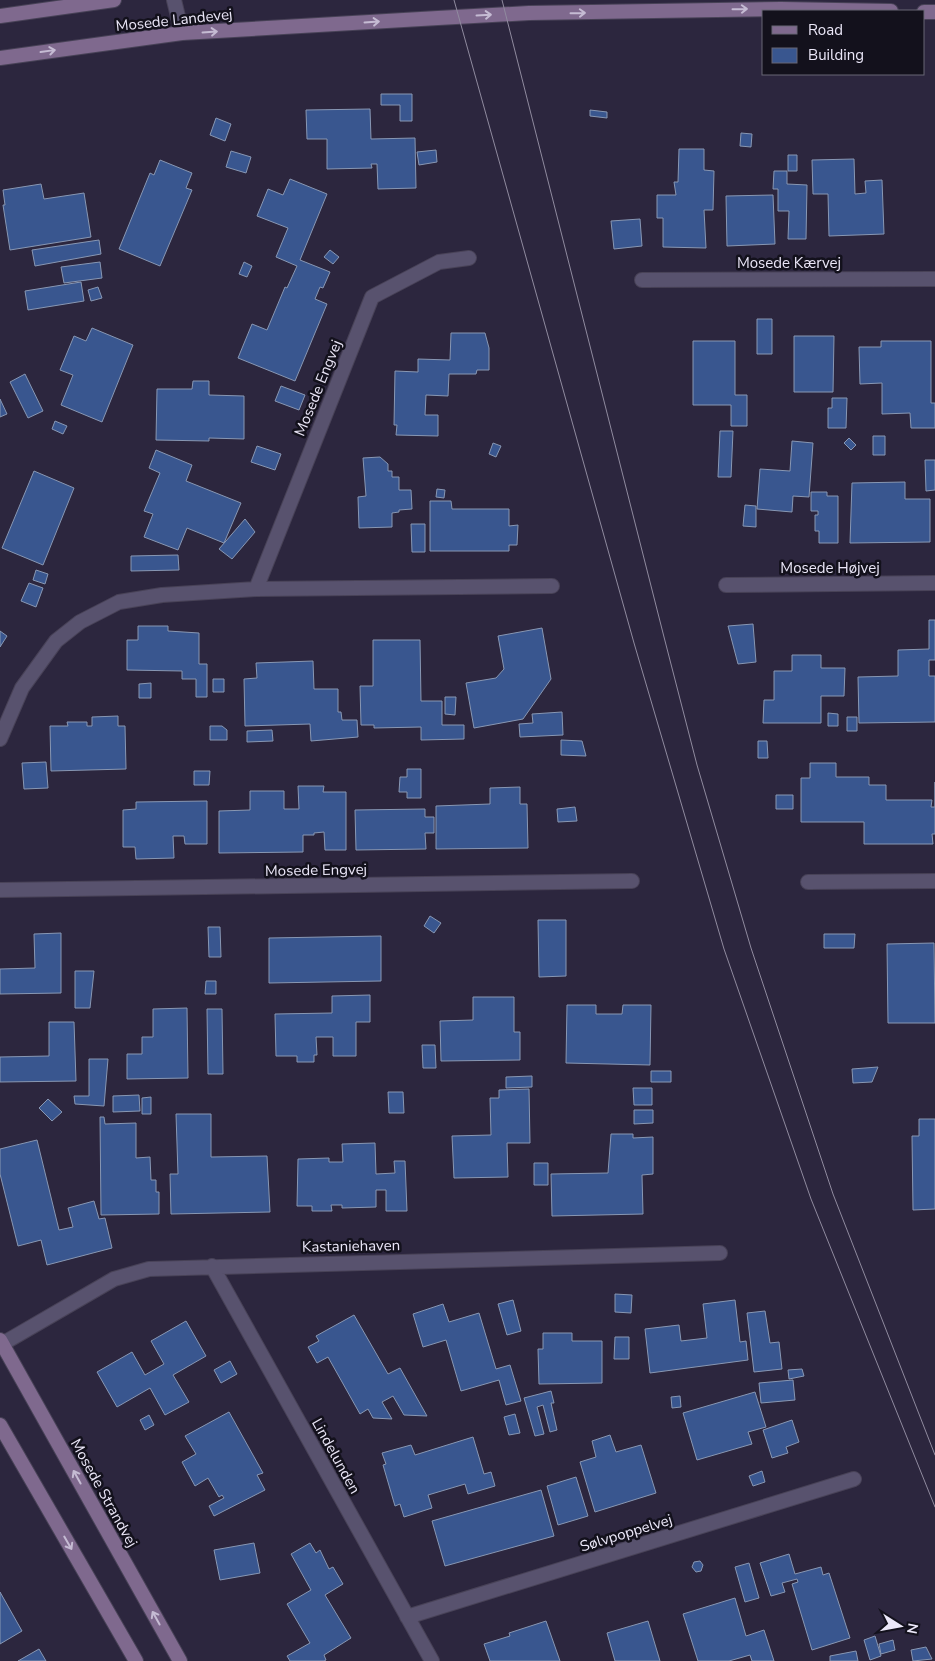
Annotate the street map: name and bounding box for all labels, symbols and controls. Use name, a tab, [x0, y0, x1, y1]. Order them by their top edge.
street label: Mosede Landevej	[115, 4, 233, 36]
one-way arrow	[732, 5, 748, 14]
one-way arrow	[569, 8, 585, 17]
legend	[762, 10, 925, 75]
one-way arrow	[475, 11, 491, 20]
one-way arrow	[364, 17, 380, 26]
text: Road	[808, 20, 843, 40]
one-way arrow	[201, 27, 217, 36]
text: Building	[808, 45, 864, 65]
one-way arrow	[40, 46, 56, 56]
street label: Mosede Kærvej	[737, 253, 841, 273]
street label: Mosede Engvej	[290, 337, 346, 439]
street label: Mosede Højvej	[780, 558, 880, 578]
street label: Mosede Engvej	[265, 859, 367, 881]
street label: Kastaniehaven	[302, 1235, 400, 1257]
street label: Lindelunden	[307, 1415, 365, 1497]
street label: Mosede Strandvej	[66, 1435, 142, 1551]
one-way arrow	[71, 1470, 81, 1484]
street label: Sølvpoppelvej	[577, 1509, 675, 1557]
one-way arrow	[64, 1535, 73, 1550]
north arrow	[875, 1601, 925, 1651]
one-way arrow	[151, 1612, 161, 1626]
text: N	[902, 1621, 923, 1635]

